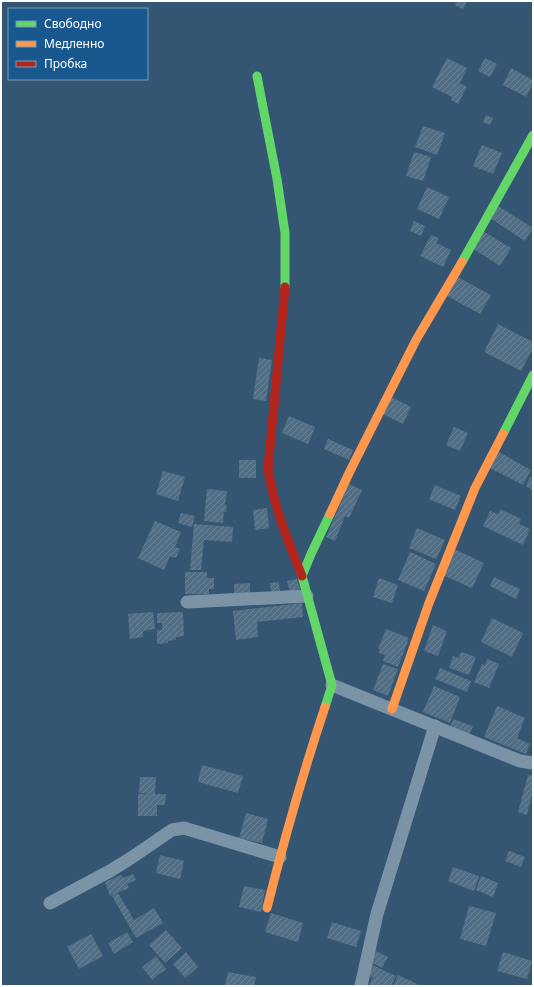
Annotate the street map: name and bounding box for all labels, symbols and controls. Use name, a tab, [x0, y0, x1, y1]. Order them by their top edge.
legend	[8, 8, 148, 80]
text: Свободно	[44, 15, 102, 32]
text: Медленно	[44, 35, 104, 52]
text: Пробка	[44, 55, 87, 72]

